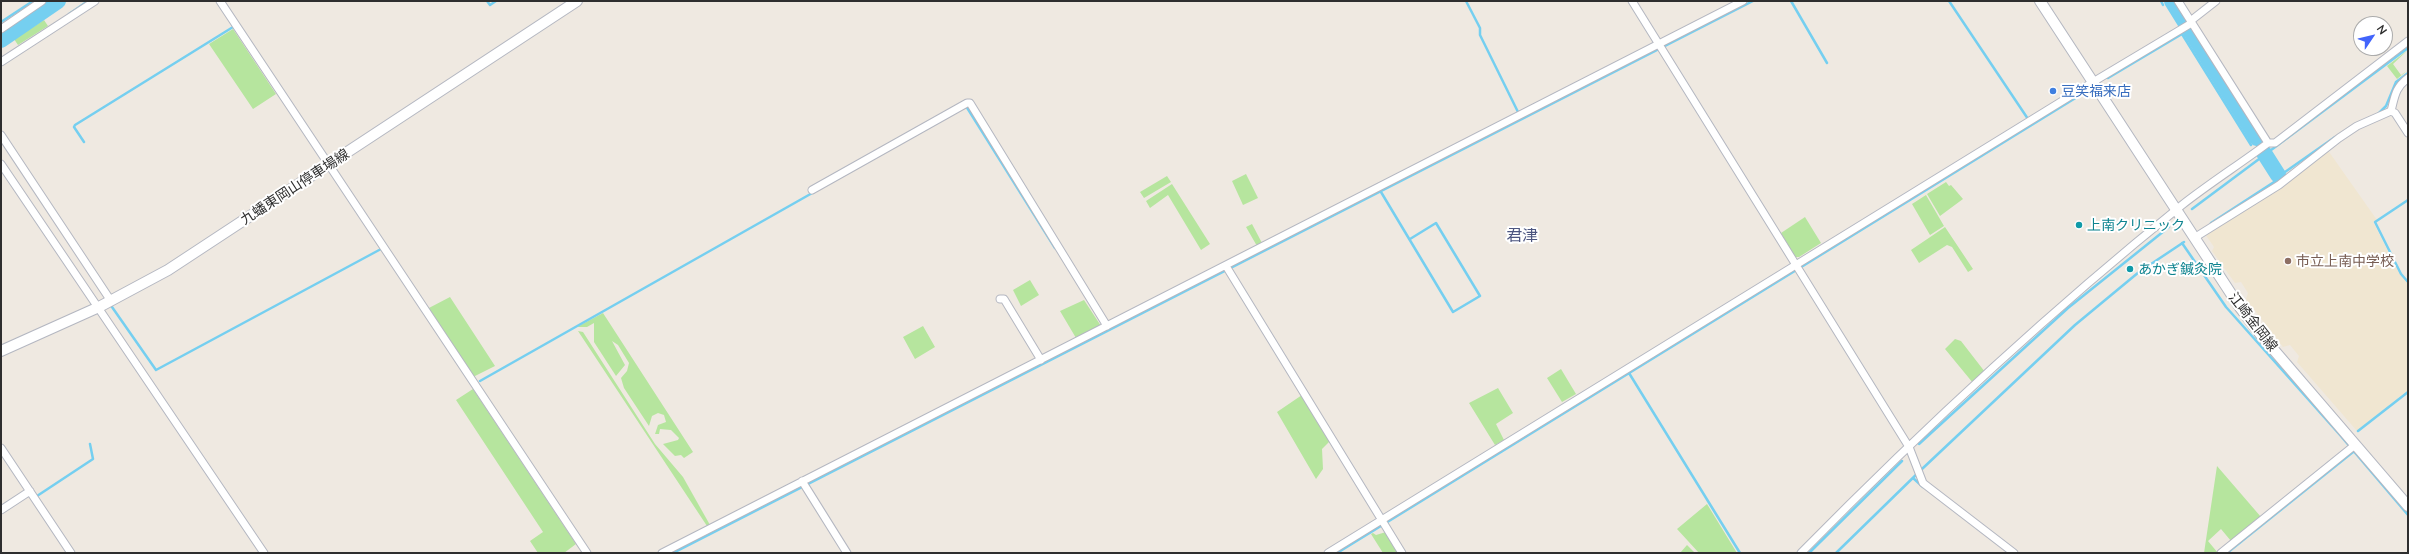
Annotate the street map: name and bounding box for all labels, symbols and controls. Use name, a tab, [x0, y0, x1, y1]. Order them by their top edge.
north arrow	[2353, 16, 2393, 56]
text: N	[2375, 22, 2390, 37]
place label: 豆笑福来店	[2061, 83, 2131, 99]
marker: 豆笑福来店	[2048, 86, 2058, 96]
street label: 九蟠東岡山停車場線	[238, 146, 352, 228]
place label: 上南クリニック	[2087, 217, 2185, 233]
marker: 上南クリニック	[2074, 220, 2084, 230]
district label: 君津	[1506, 226, 1538, 246]
place label: 市立上南中学校	[2296, 253, 2394, 269]
marker: 市立上南中学校	[2283, 256, 2293, 266]
place label: あかぎ鍼灸院	[2138, 261, 2222, 277]
marker: あかぎ鍼灸院	[2125, 264, 2135, 274]
street label: 江崎金岡線	[2225, 289, 2281, 355]

